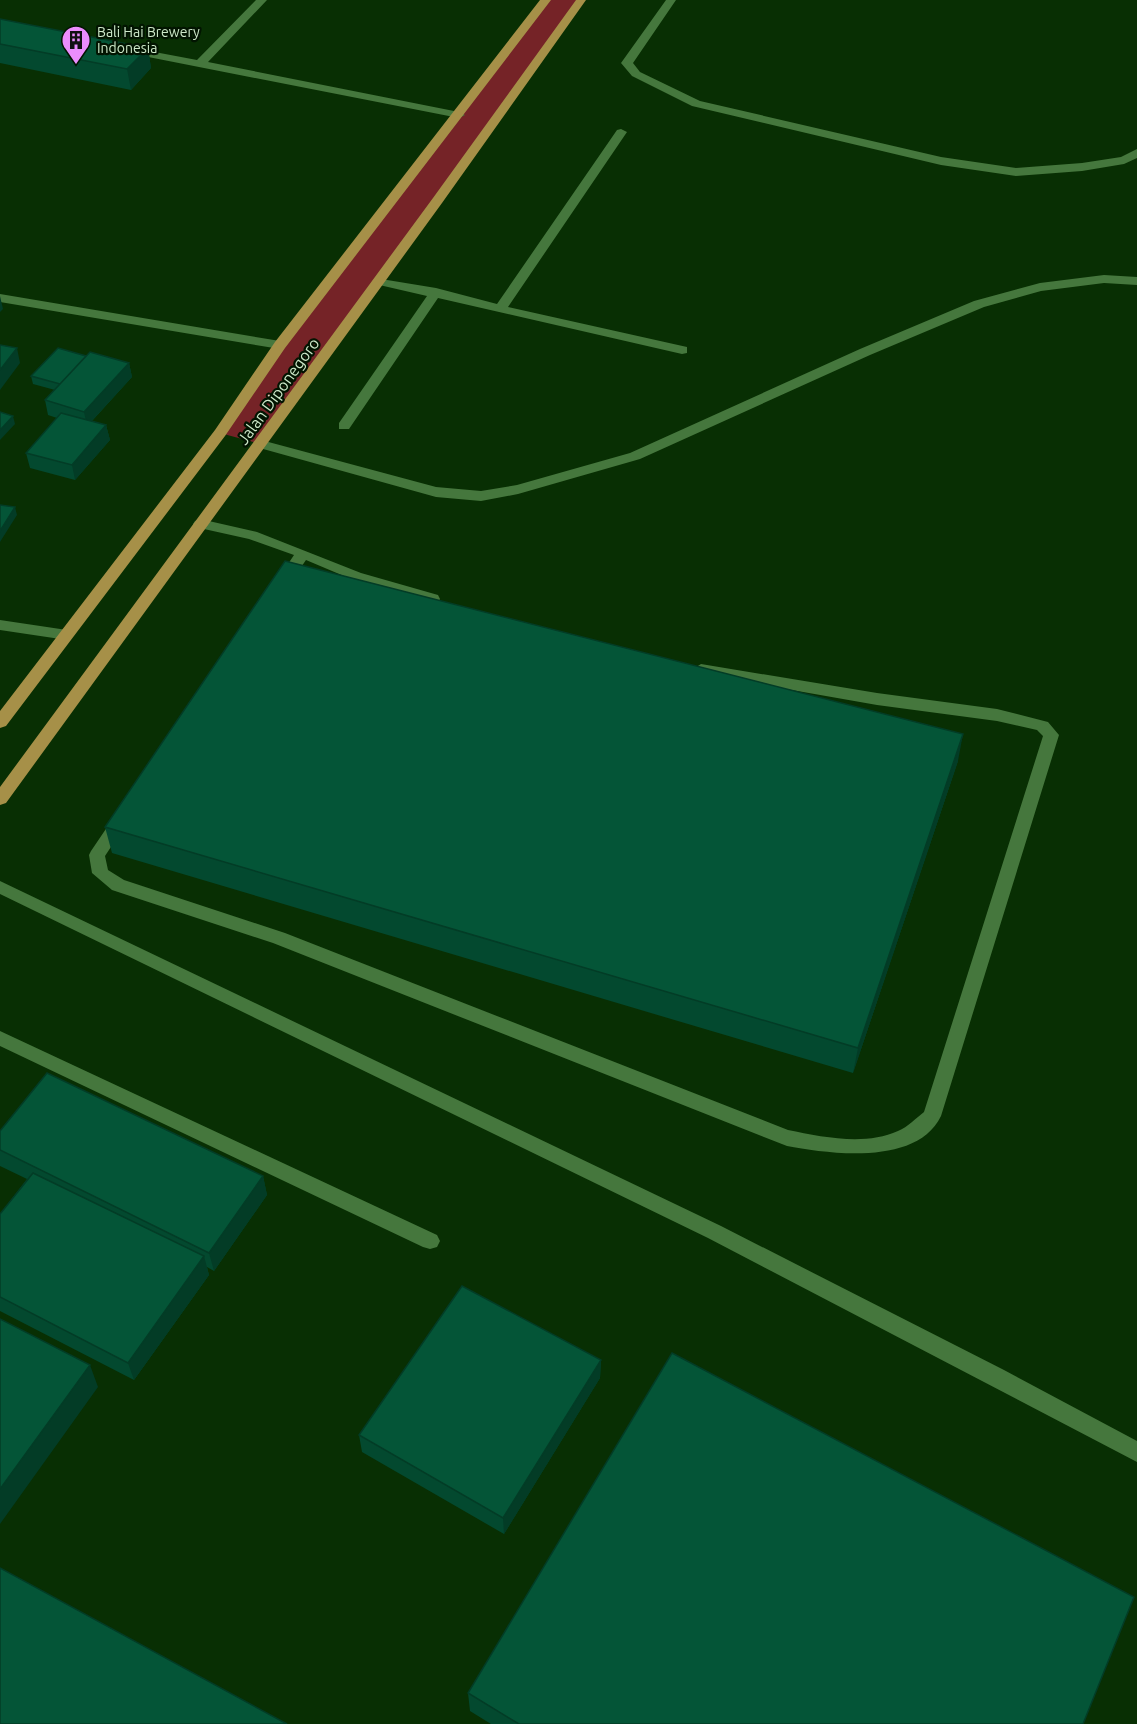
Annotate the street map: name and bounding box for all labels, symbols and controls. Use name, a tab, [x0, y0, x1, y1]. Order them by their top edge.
building icon: Bali Hai Brewery Indonesia	[60, 24, 92, 66]
place label: Bali Hai Brewery Indonesia	[97, 24, 200, 56]
street label: Jalan Diponegoro	[233, 334, 323, 448]

